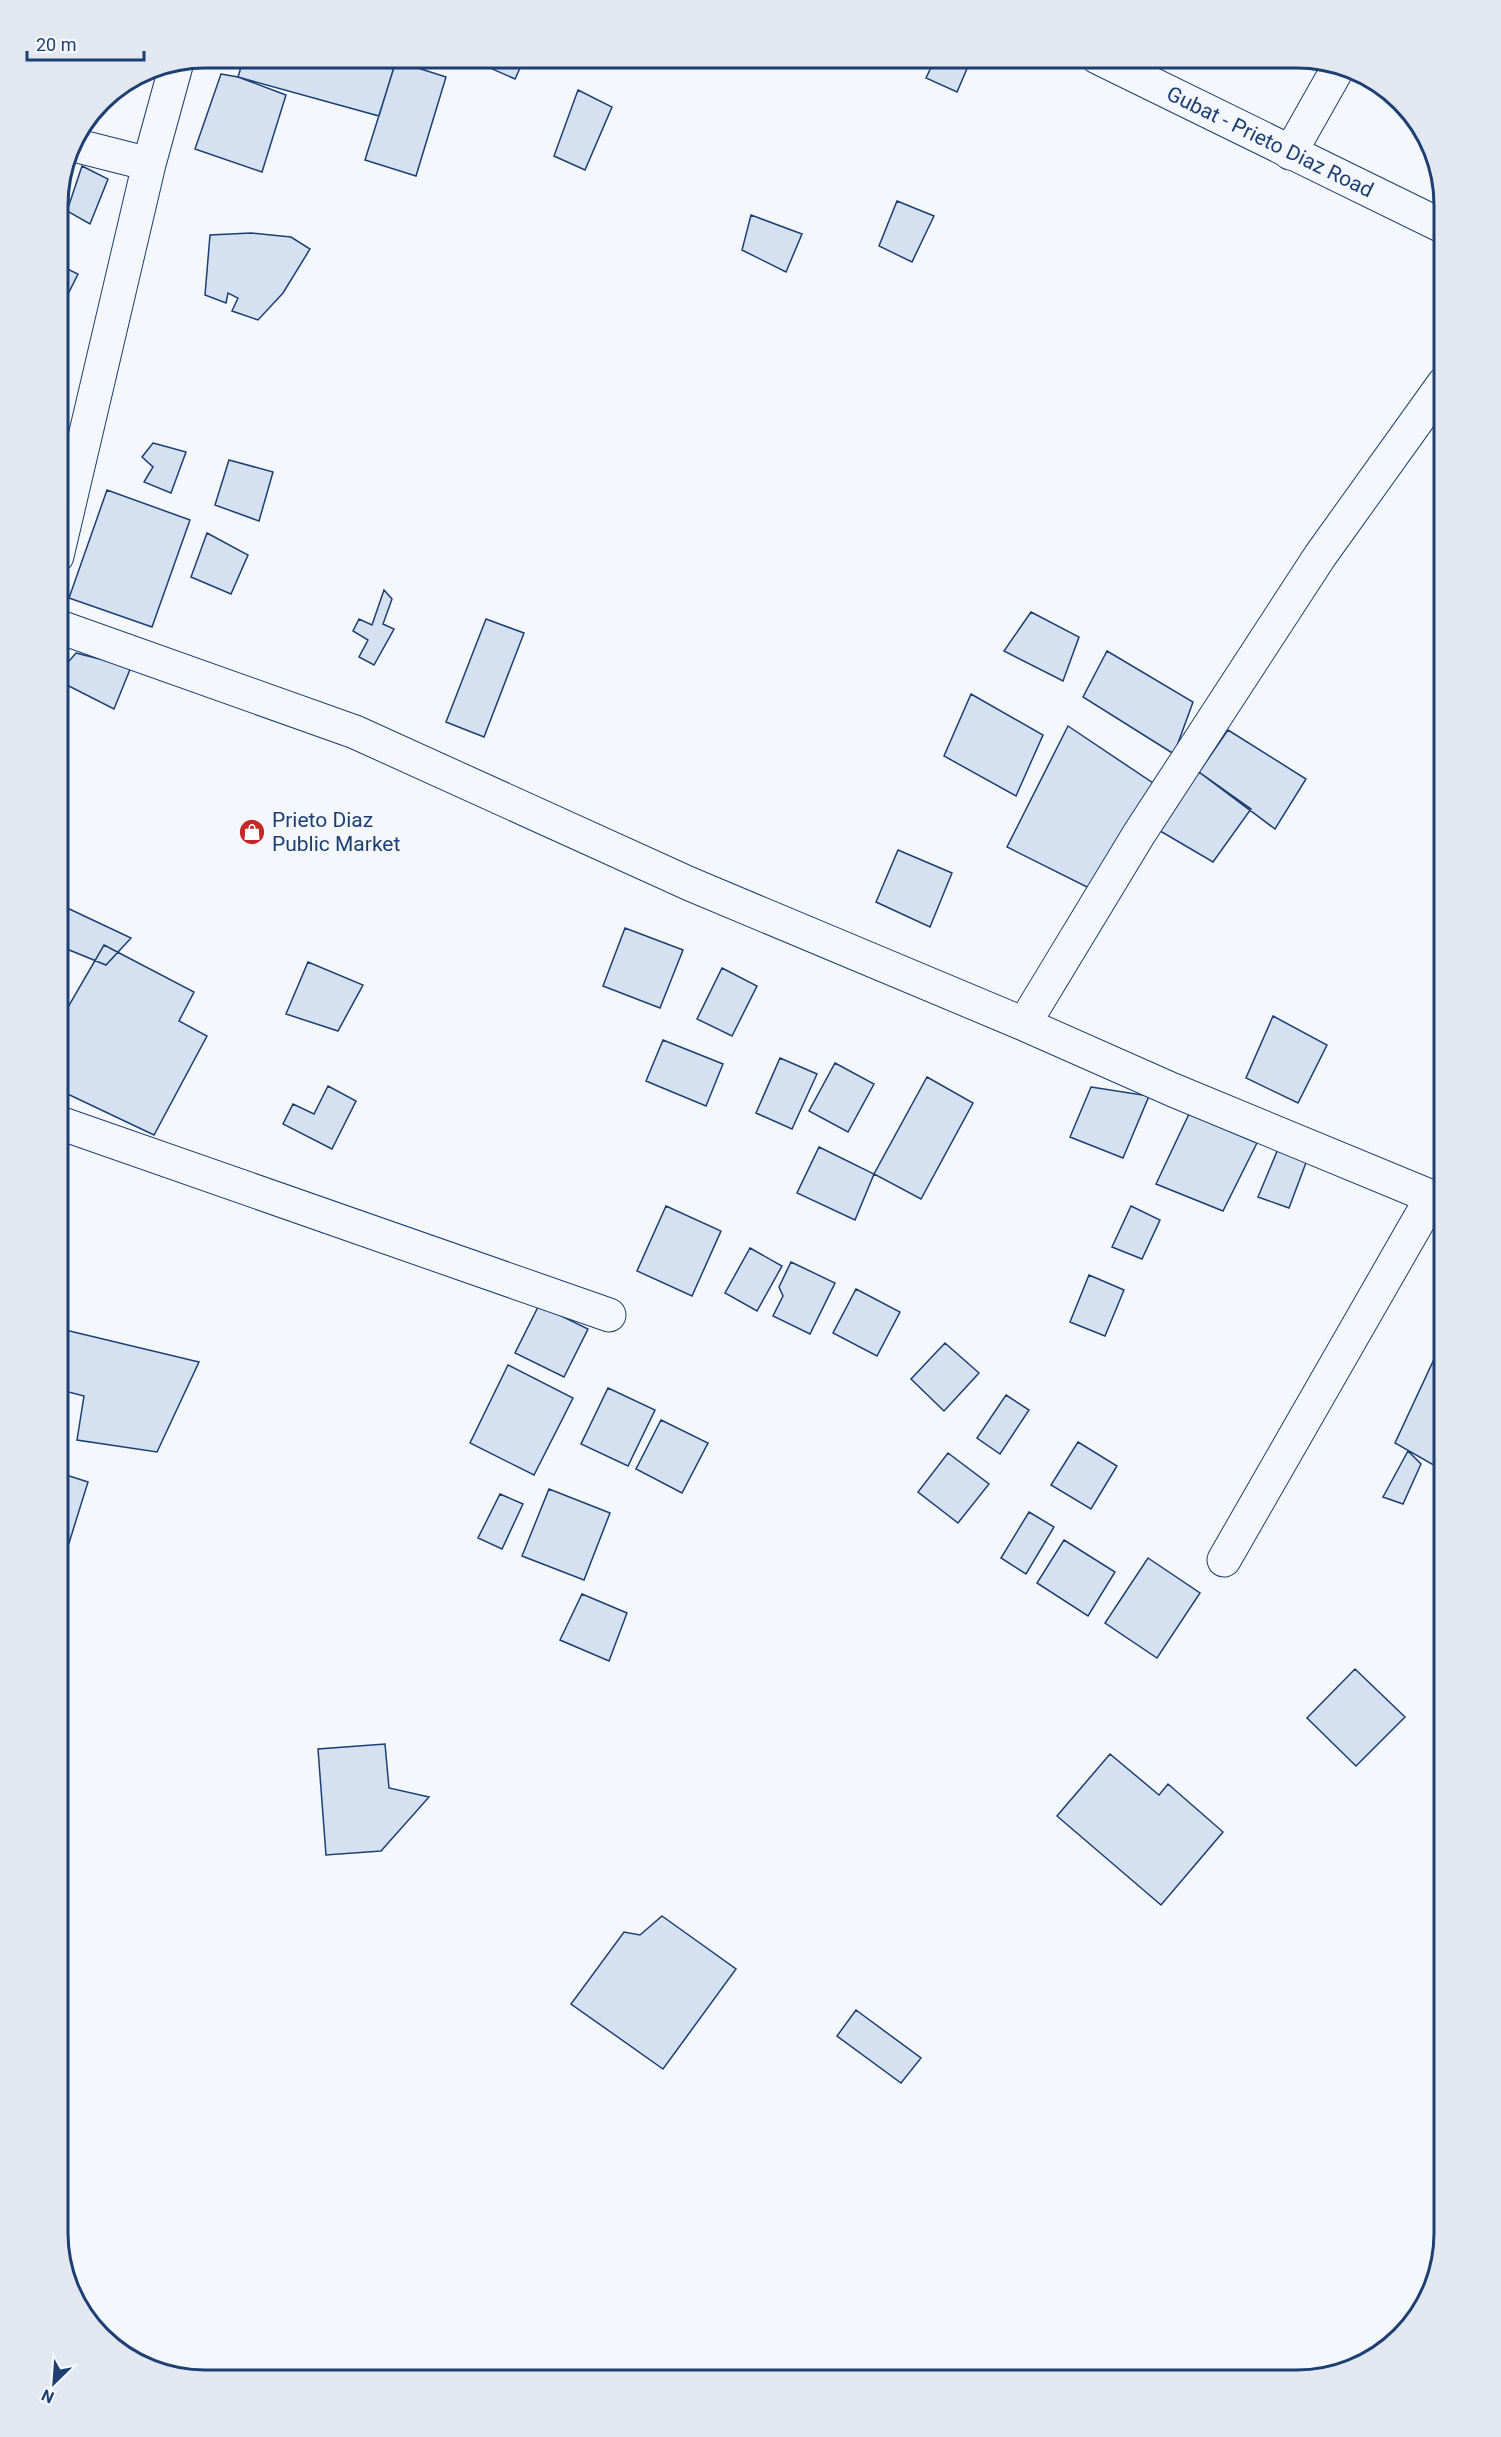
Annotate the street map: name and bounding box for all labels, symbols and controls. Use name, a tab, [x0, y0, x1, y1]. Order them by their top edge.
scale bar	[27, 24, 144, 62]
text: 20 m	[36, 34, 76, 55]
street label: Gubat - Prieto Diaz Road	[1163, 82, 1377, 202]
place label: Prieto Diaz Public Market	[272, 808, 400, 856]
shop icon: Prieto Diaz Public Market	[237, 817, 267, 847]
north arrow	[24, 2353, 84, 2413]
text: N	[39, 2385, 57, 2407]

